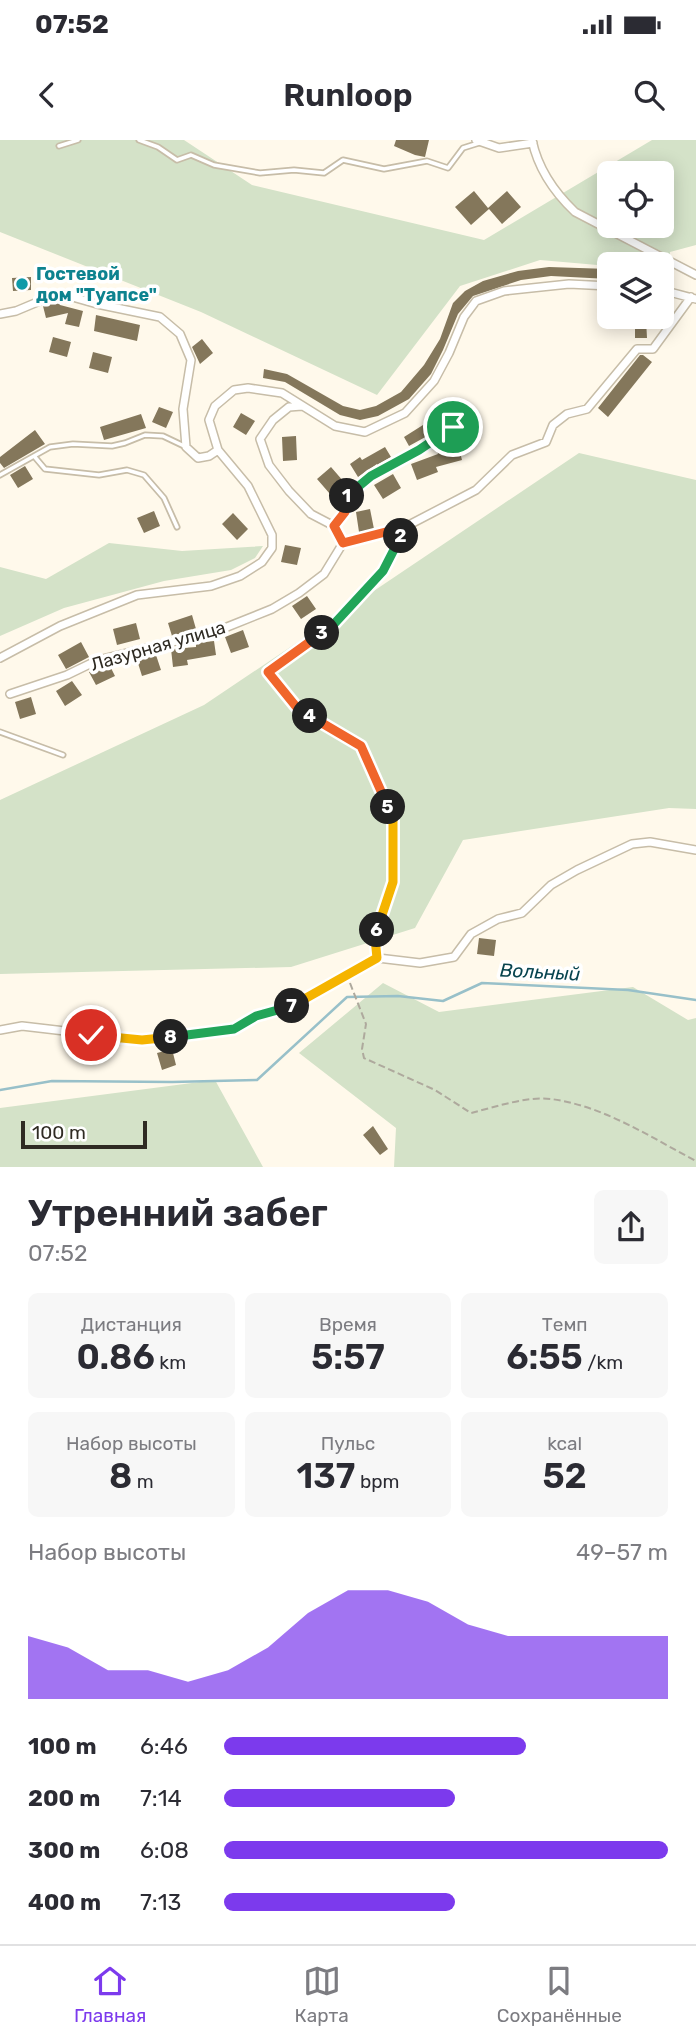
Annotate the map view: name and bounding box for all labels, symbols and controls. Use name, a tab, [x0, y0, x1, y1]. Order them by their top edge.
text: 07:52	[35, 9, 109, 40]
icon: back	[28, 76, 66, 114]
text: Runloop	[283, 76, 413, 114]
icon: search	[630, 76, 668, 114]
map controls	[597, 161, 674, 329]
button: locate	[597, 161, 674, 238]
button: layers	[597, 252, 674, 329]
place label: Гостевой дом "Туапсе"	[36, 263, 157, 306]
marker: Гостевой дом "Туапсе"	[14, 276, 30, 292]
pin	[423, 397, 483, 457]
icon: arrive	[434, 408, 472, 446]
pin: 1	[330, 478, 364, 514]
text: 1	[342, 484, 351, 507]
pin: 2	[384, 518, 418, 554]
text: 2	[394, 524, 407, 547]
street label: Лазурная улица	[88, 616, 228, 676]
pin: 3	[304, 616, 340, 650]
text: 3	[315, 621, 328, 644]
pin: 4	[292, 698, 328, 734]
text: 4	[303, 704, 316, 727]
pin: 5	[370, 790, 406, 824]
text: 5	[381, 795, 394, 818]
pin: 6	[360, 912, 394, 948]
text: 6	[370, 918, 383, 941]
water label: Вольный	[499, 958, 581, 986]
pin: 7	[274, 988, 310, 1024]
text: 7	[286, 994, 297, 1017]
pin	[61, 1005, 121, 1065]
icon: check	[72, 1016, 110, 1054]
pin: 8	[154, 1020, 188, 1054]
text: 8	[164, 1025, 177, 1048]
scale bar	[21, 1118, 147, 1150]
text: 100 m	[32, 1121, 86, 1144]
text: Утренний забег	[28, 1190, 328, 1236]
button: share	[594, 1190, 668, 1264]
text: 07:52	[28, 1239, 87, 1267]
text: Дистанция	[81, 1313, 182, 1336]
text: Время	[319, 1313, 377, 1336]
text: Темп	[542, 1313, 588, 1336]
text: 0.86	[77, 1336, 155, 1378]
text: 5:57	[311, 1336, 385, 1378]
text: 6:55	[506, 1336, 583, 1378]
text: km	[155, 1351, 186, 1374]
text: /km	[583, 1351, 623, 1374]
text: Набор высоты	[66, 1432, 197, 1455]
text: Пульс	[321, 1432, 375, 1455]
text: kcal	[547, 1432, 582, 1455]
text: 8	[109, 1455, 132, 1497]
text: 137	[296, 1455, 355, 1497]
text: 52	[543, 1455, 587, 1497]
text: m	[132, 1470, 154, 1493]
text: bpm	[355, 1470, 400, 1493]
text: Набор высоты	[28, 1538, 186, 1566]
text: 49–57 m	[576, 1538, 668, 1566]
text: 100 m	[28, 1732, 97, 1760]
text: 6:46	[140, 1732, 188, 1760]
text: 200 m	[28, 1784, 100, 1812]
text: 7:14	[140, 1784, 182, 1812]
text: 300 m	[28, 1836, 100, 1864]
text: 6:08	[140, 1836, 189, 1864]
text: 400 m	[28, 1888, 101, 1916]
text: 7:13	[140, 1888, 181, 1916]
tab: Главная	[74, 1962, 146, 2027]
tab: Карта	[294, 1962, 349, 2027]
tab: Сохранённые	[497, 1962, 622, 2027]

